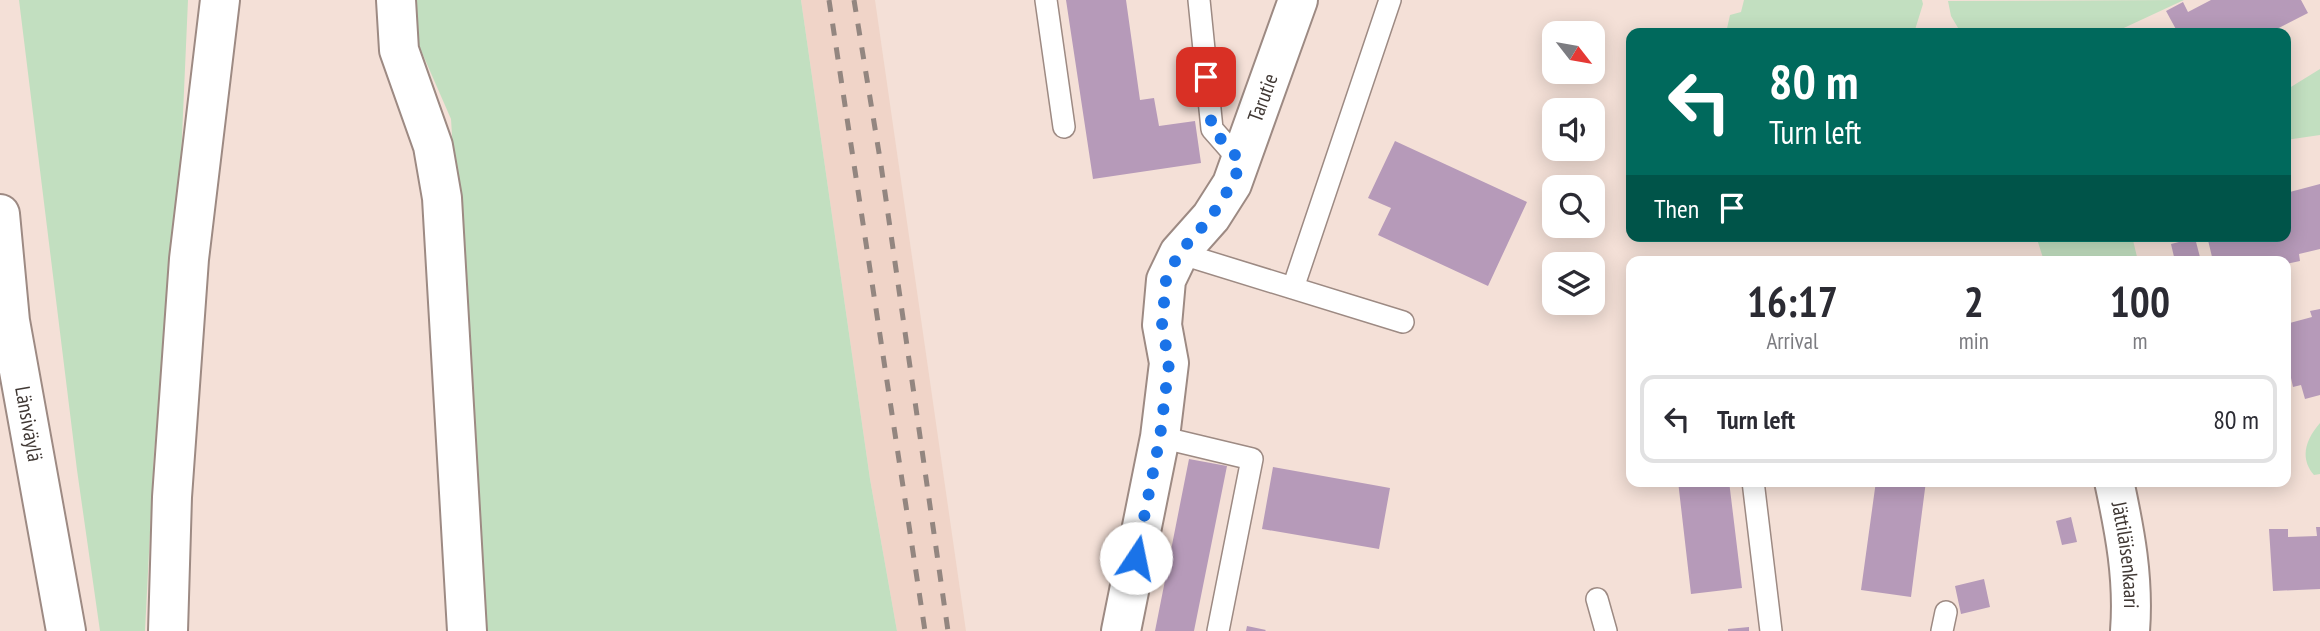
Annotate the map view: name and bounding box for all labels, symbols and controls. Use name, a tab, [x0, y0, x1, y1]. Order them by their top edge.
north arrow	[1542, 21, 1605, 84]
map controls	[1542, 21, 1605, 315]
pin	[1176, 47, 1236, 107]
text: 80 m	[1769, 49, 1858, 113]
icon: left	[1654, 56, 1745, 147]
icon: arrive	[1187, 58, 1225, 96]
street label: Tarutie	[1241, 70, 1284, 126]
button: sound	[1542, 98, 1605, 161]
text: Turn left	[1769, 111, 1861, 153]
button: search	[1542, 175, 1605, 238]
icon: arrive	[1713, 189, 1751, 227]
text: Then	[1654, 192, 1699, 225]
button: layers	[1542, 252, 1605, 315]
text: 16:17	[1747, 274, 1838, 329]
text: 2	[1964, 274, 1984, 329]
text: 100	[2110, 274, 2170, 329]
text: Arrival	[1766, 326, 1818, 355]
text: min	[1959, 326, 1989, 355]
text: m	[2132, 326, 2147, 355]
street label: Länsiväylä	[9, 384, 49, 463]
icon: left	[1658, 400, 1696, 438]
text: Turn left	[1717, 403, 1795, 436]
text: 80 m	[2213, 403, 2259, 436]
street label: Jättiläisenkaari	[2105, 498, 2145, 609]
position arrow	[1099, 521, 1173, 595]

